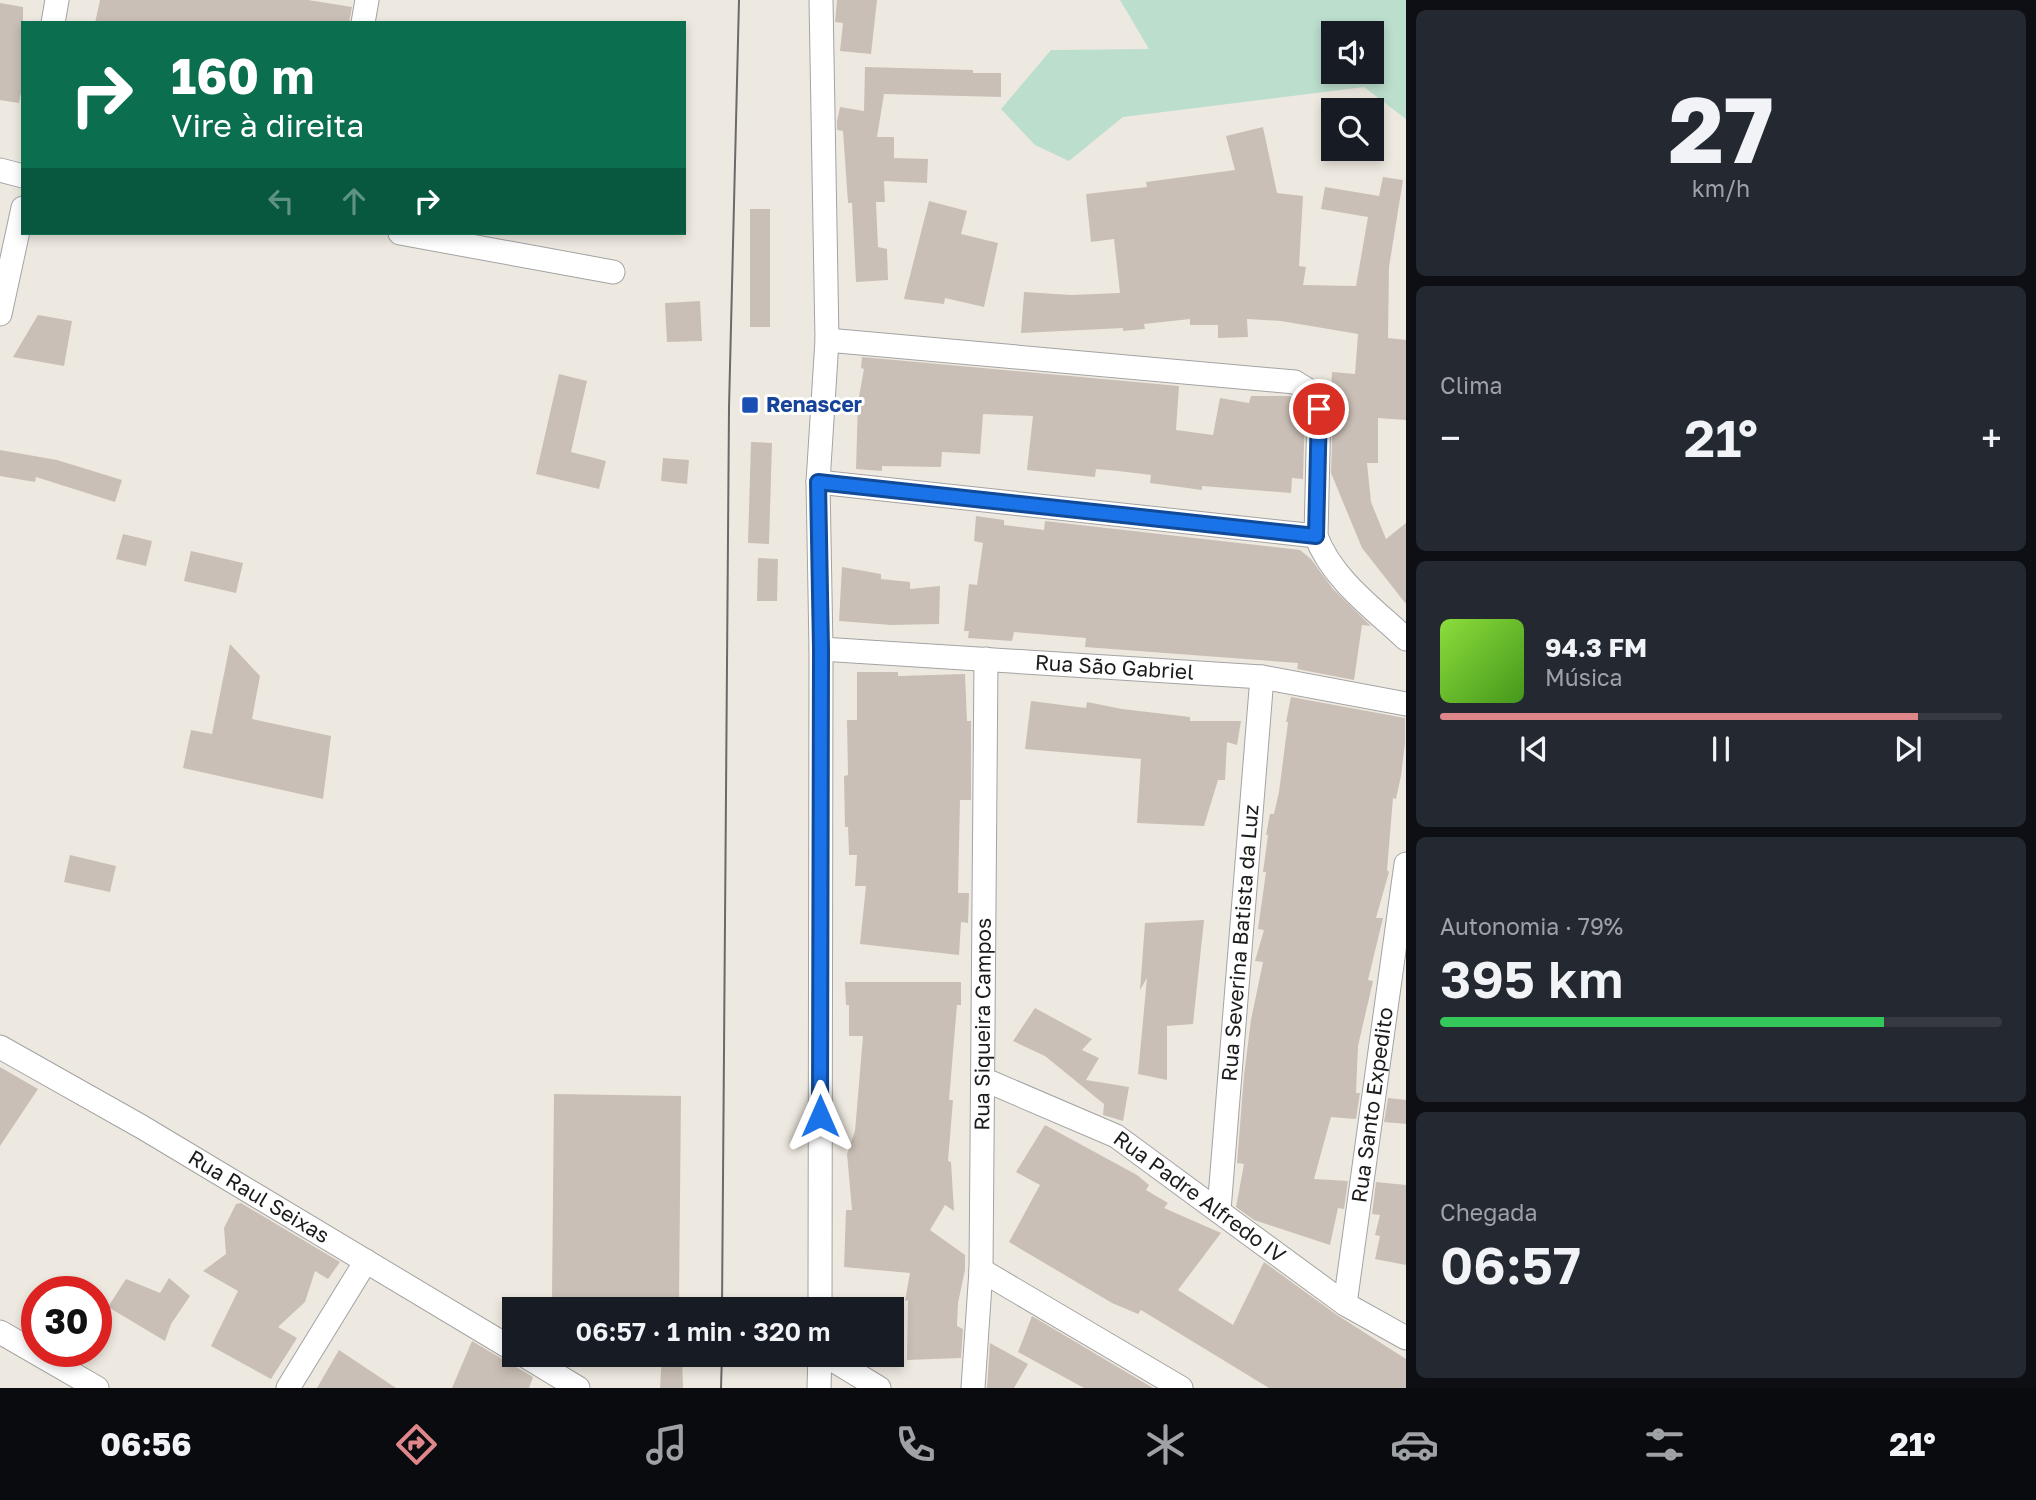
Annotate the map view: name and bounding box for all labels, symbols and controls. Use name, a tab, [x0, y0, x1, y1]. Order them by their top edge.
map controls	[1321, 21, 1384, 161]
button: sound	[1321, 21, 1384, 84]
text: 160 m	[171, 46, 314, 105]
icon: right	[56, 49, 147, 140]
text: 27	[1668, 74, 1774, 183]
button: search	[1321, 98, 1384, 161]
text: Vire à direita	[171, 106, 364, 144]
text: km/h	[1692, 174, 1750, 202]
icon: left	[262, 182, 300, 220]
icon: ahead	[335, 182, 373, 220]
icon: right	[408, 182, 446, 220]
text: Clima	[1440, 371, 1503, 399]
pin	[1289, 379, 1349, 439]
icon: arrive	[1300, 390, 1338, 428]
place label: Renascer	[766, 391, 862, 417]
marker: Renascer	[740, 395, 760, 415]
text: 21°	[1684, 406, 1758, 468]
text: −	[1440, 415, 1461, 460]
text: +	[1981, 415, 2002, 460]
text: 94.3 FM	[1545, 632, 1647, 663]
street label: Rua São Gabriel	[1034, 649, 1195, 685]
text: Música	[1545, 663, 1623, 691]
icon: previous	[1515, 730, 1553, 768]
icon: pause	[1702, 730, 1740, 768]
icon: next	[1889, 730, 1927, 768]
street label: Rua Severina Batista da Luz	[1215, 803, 1264, 1082]
text: Autonomia · 79%	[1440, 912, 1623, 940]
street label: Rua Siqueira Campos	[968, 918, 996, 1131]
text: 395 km	[1440, 947, 1623, 1009]
street label: Rua Santo Expedito	[1345, 1005, 1398, 1204]
position arrow	[783, 1079, 857, 1153]
street label: Rua Padre Alfredo IV	[1109, 1125, 1291, 1268]
street label: Rua Raul Seixas	[184, 1144, 334, 1248]
text: Chegada	[1440, 1198, 1537, 1226]
text: 06:57	[1440, 1233, 1581, 1295]
speed limit sign: 30	[21, 1276, 112, 1367]
text: 06:57 · 1 min · 320 m	[576, 1316, 830, 1347]
icon: directions	[392, 1420, 441, 1469]
icon: music	[642, 1420, 691, 1469]
icon: phone	[891, 1420, 940, 1469]
icon: climate	[1141, 1420, 1190, 1469]
icon: car	[1390, 1420, 1439, 1469]
icon: filters	[1640, 1420, 1689, 1469]
text: 06:56	[100, 1425, 191, 1463]
text: 21°	[1889, 1425, 1936, 1463]

